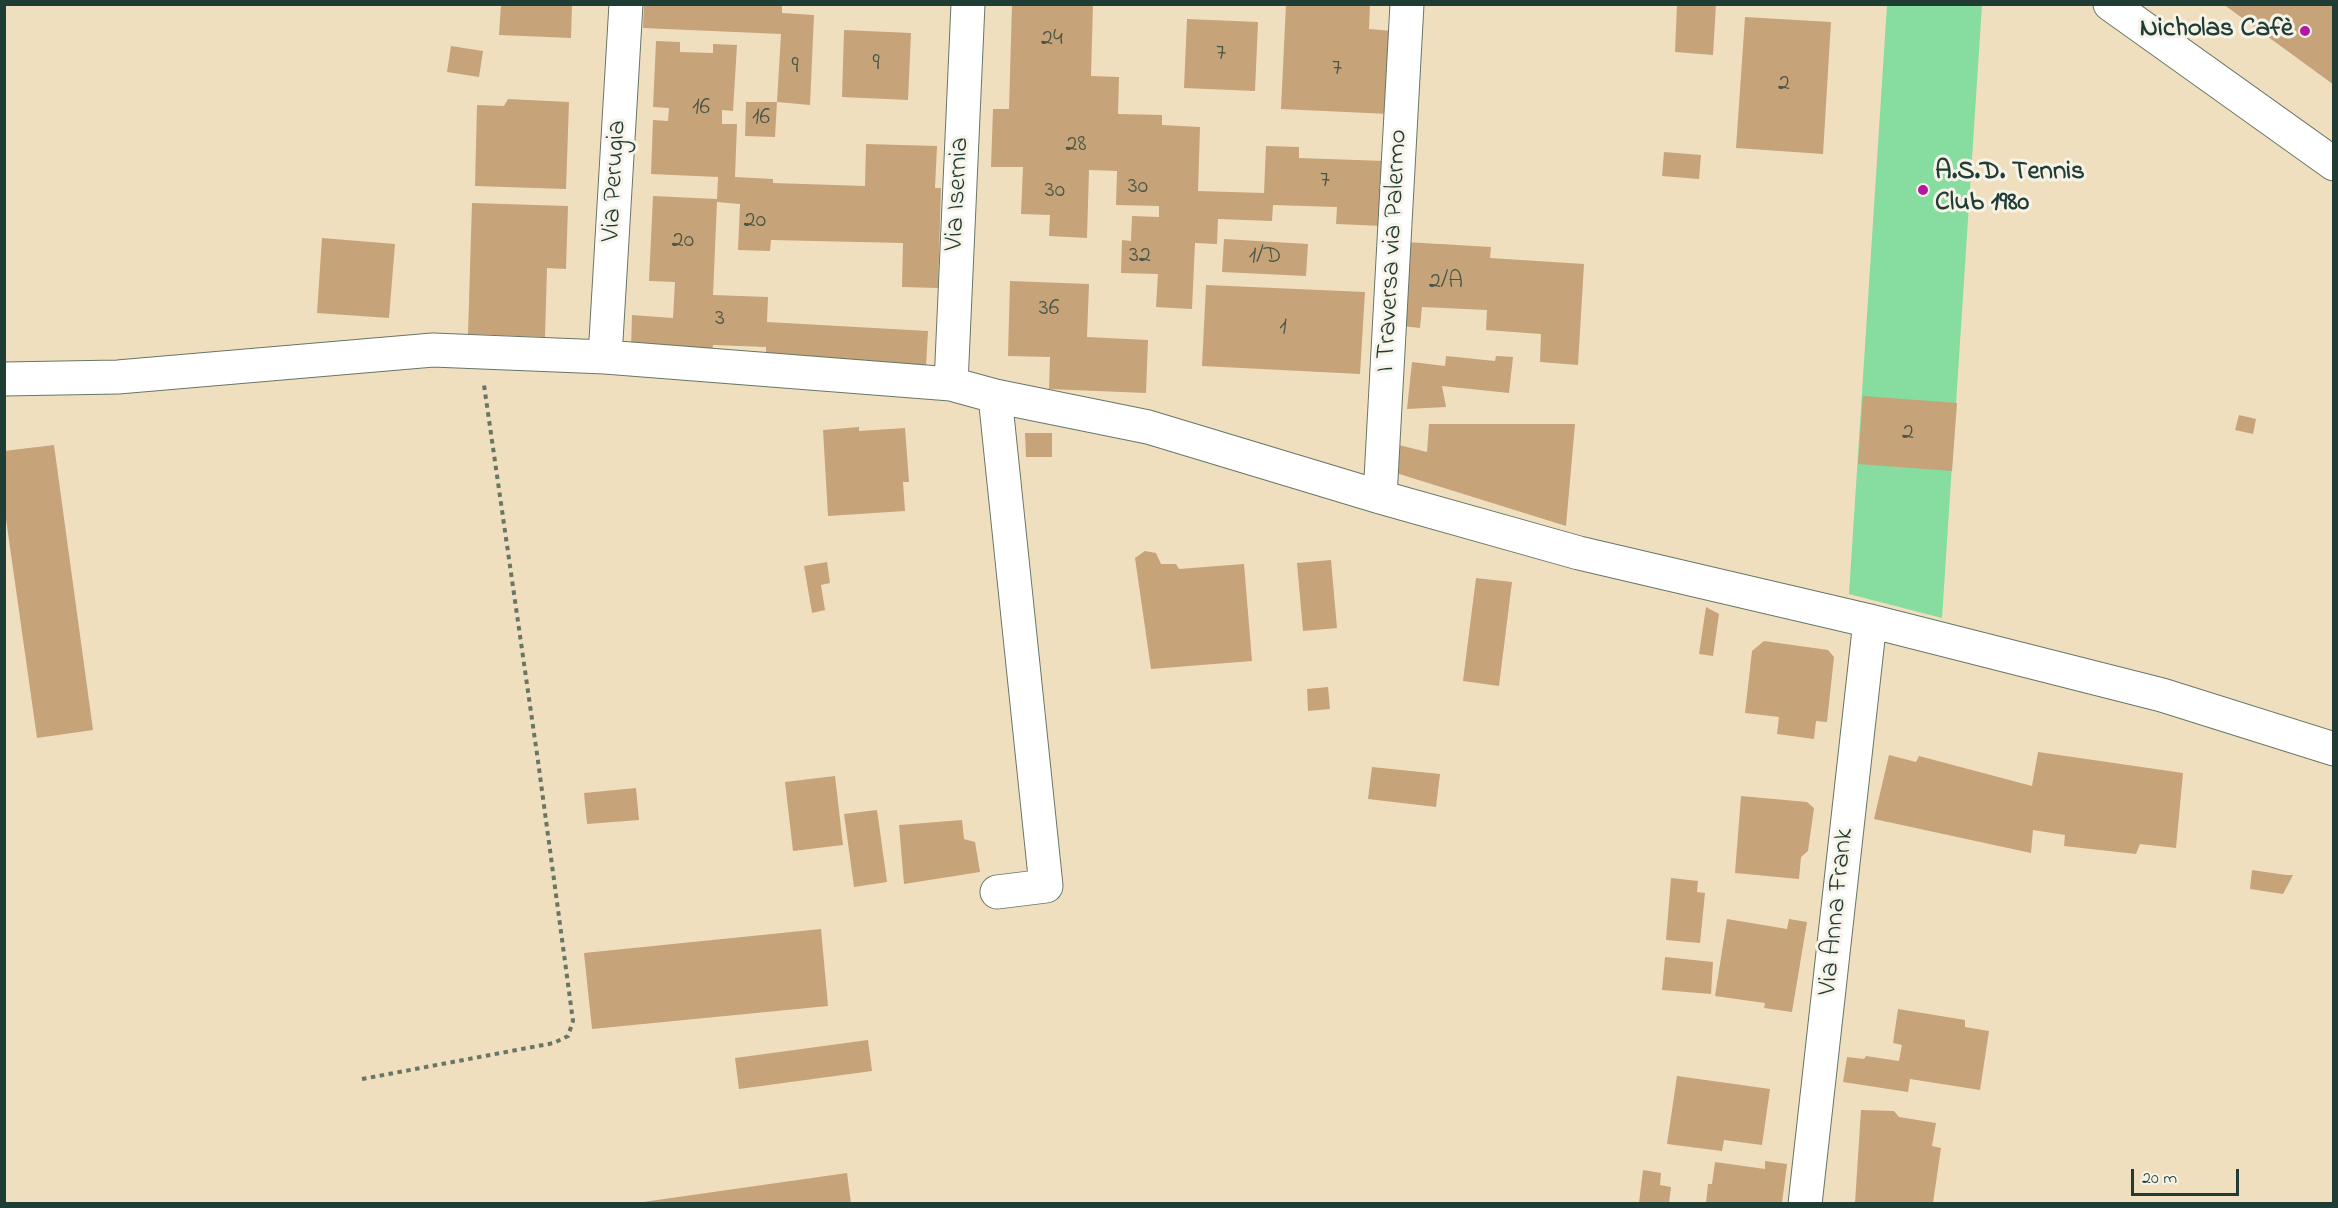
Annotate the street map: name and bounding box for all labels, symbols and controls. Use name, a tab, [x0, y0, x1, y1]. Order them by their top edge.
place label: Nicholas Cafè	[2140, 15, 2293, 47]
marker: Nicholas Cafè	[2298, 24, 2312, 38]
house number: 24	[1041, 26, 1063, 54]
house number: 7	[1216, 41, 1226, 69]
house number: 9	[872, 51, 880, 79]
house number: 9	[791, 54, 799, 82]
house number: 7	[1332, 56, 1342, 84]
house number: 2	[1778, 71, 1790, 99]
house number: 16	[692, 95, 710, 123]
house number: 16	[752, 105, 770, 133]
street label: Via Perugia	[597, 119, 635, 243]
street label: I Traversa via Palermo	[1371, 129, 1417, 373]
house number: 28	[1066, 132, 1086, 160]
street label: Via Isernia	[940, 136, 978, 252]
place label: A.S.D. Tennis Club 1980	[1935, 158, 2085, 221]
house number: 7	[1320, 168, 1330, 196]
house number: 30	[1128, 174, 1148, 202]
house number: 30	[1045, 178, 1065, 206]
marker: A.S.D. Tennis Club 1980	[1916, 183, 1930, 197]
house number: 20	[744, 208, 766, 236]
house number: 20	[672, 228, 694, 256]
house number: 32	[1129, 243, 1151, 271]
house number: 1/D	[1249, 244, 1281, 272]
house number: 2/A	[1429, 269, 1463, 297]
house number: 36	[1039, 296, 1059, 324]
house number: 3	[715, 306, 725, 334]
house number: 1	[1279, 315, 1287, 343]
house number: 2	[1902, 420, 1914, 448]
street label: Via Anna Frank	[1813, 827, 1863, 997]
scale bar	[2134, 1157, 2242, 1195]
text: 20 m	[2142, 1166, 2177, 1192]

